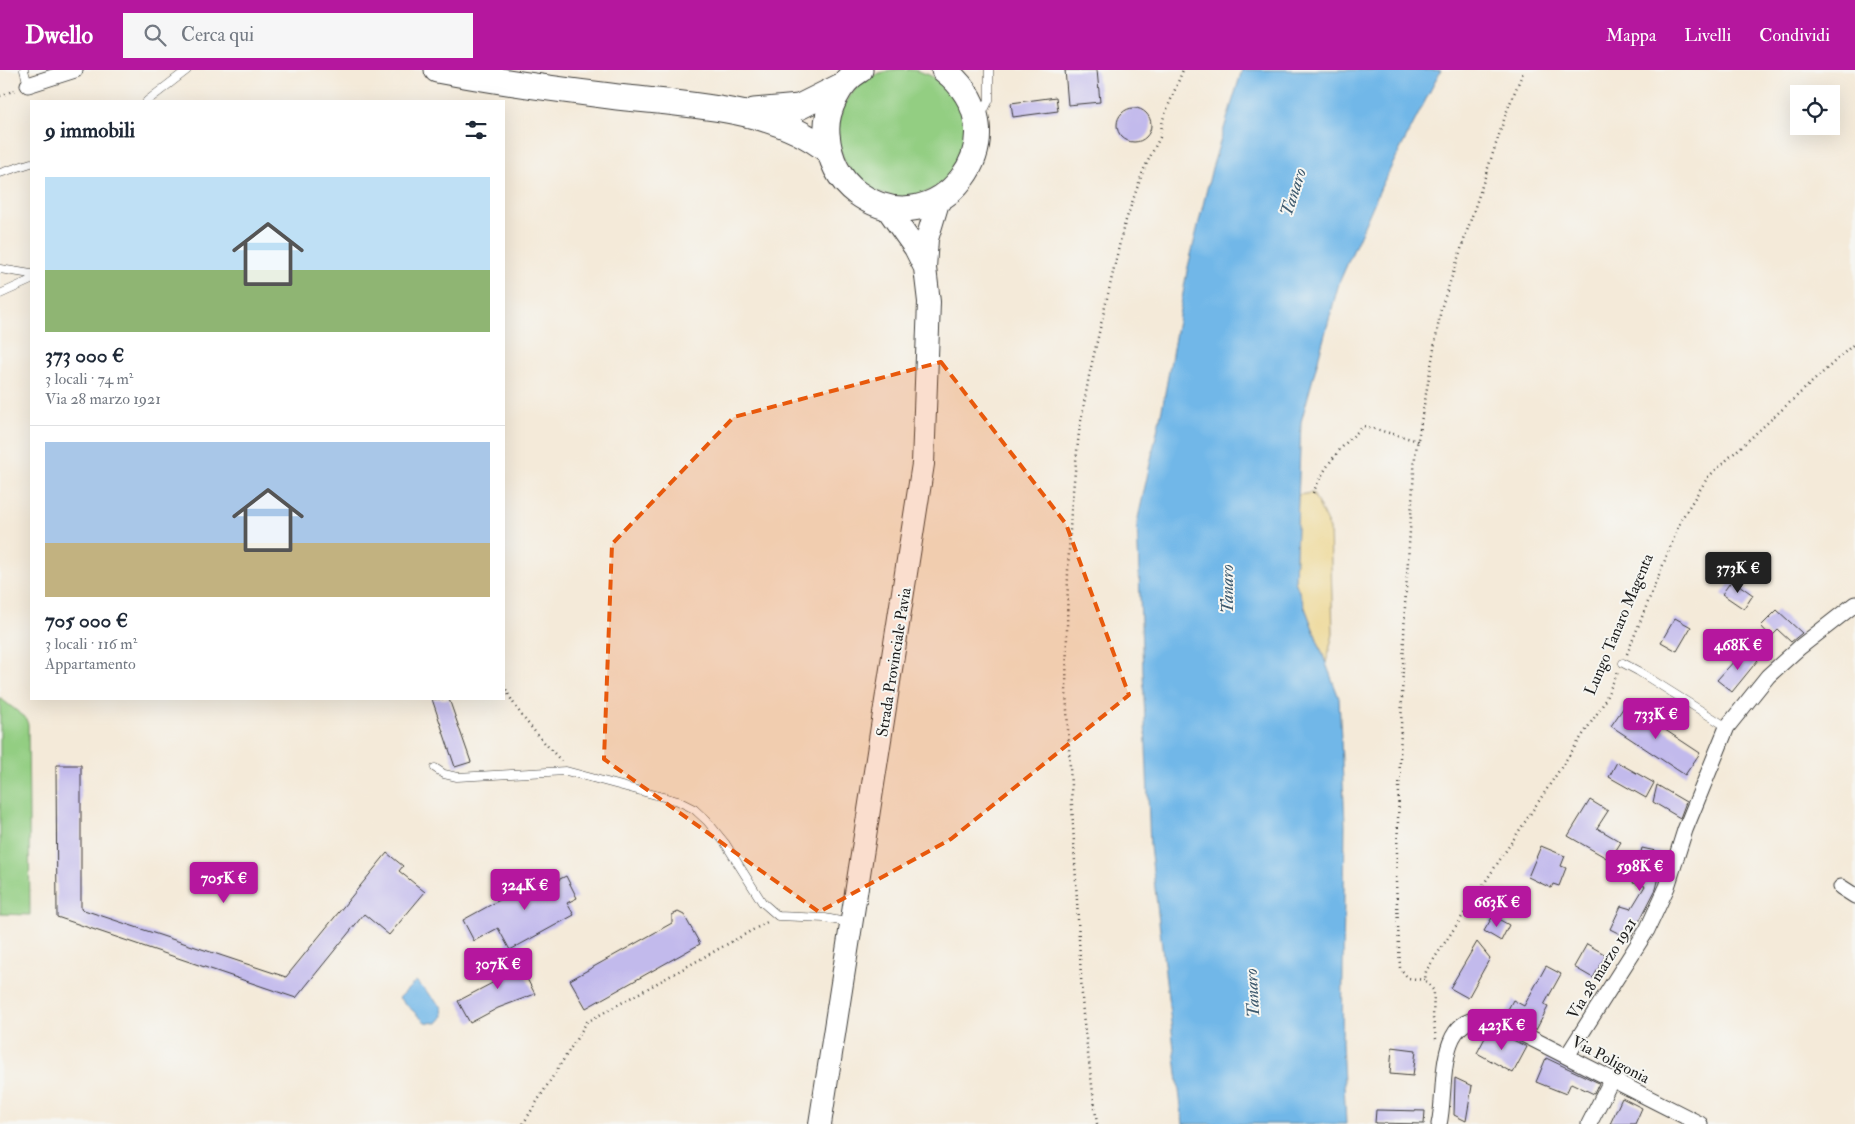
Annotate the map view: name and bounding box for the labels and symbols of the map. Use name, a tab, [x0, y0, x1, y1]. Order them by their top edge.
water label: Tanaro	[1275, 165, 1312, 219]
street label: Lungo Tanaro Magenta	[1580, 550, 1658, 698]
pin: 373K €	[1697, 552, 1779, 594]
water label: Tanaro	[1216, 564, 1239, 614]
street label: Strada Provinciale Pavia	[872, 586, 916, 738]
pin: 468K €	[1697, 628, 1779, 671]
pin: 733K €	[1615, 698, 1697, 740]
pin: 598K €	[1599, 850, 1681, 892]
pin: 705K €	[183, 862, 265, 904]
pin: 324K €	[484, 868, 566, 911]
pin: 663K €	[1456, 886, 1538, 928]
street label: Via 28 marzo 1921	[1563, 914, 1641, 1023]
pin: 307K €	[457, 948, 539, 990]
water label: Tanaro	[1240, 968, 1265, 1018]
pin: 423K €	[1461, 1008, 1543, 1051]
street label: Via Poligonia	[1568, 1032, 1653, 1088]

